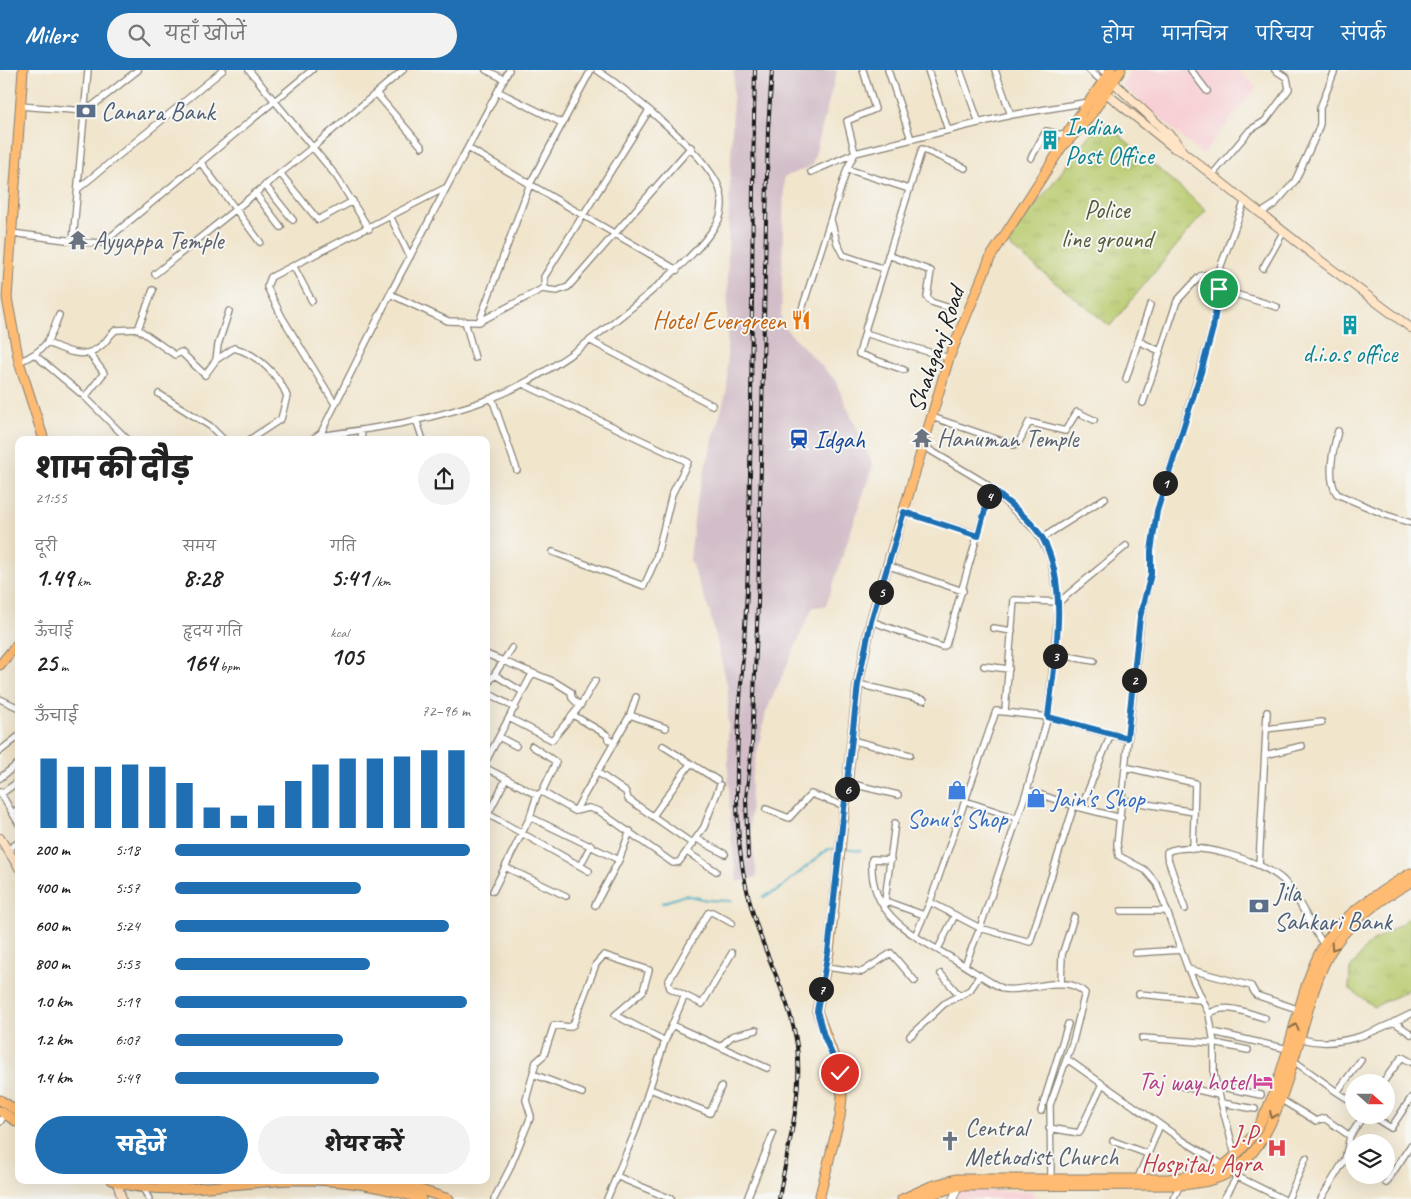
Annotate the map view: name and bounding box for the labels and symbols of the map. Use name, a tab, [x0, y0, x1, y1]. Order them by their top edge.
place label: Canara Bank	[101, 96, 216, 128]
bank icon: Canara Bank	[75, 100, 97, 122]
place label: Indian Post Office	[1065, 111, 1156, 172]
building icon: Indian Post Office	[1039, 129, 1061, 151]
park label: Police line ground	[1061, 194, 1156, 255]
place label: Ayyappa Temple	[93, 225, 225, 257]
temple icon: Ayyappa Temple	[67, 229, 89, 251]
pin	[1198, 268, 1240, 310]
street label: Shahganj Road	[900, 279, 973, 416]
place label: Hotel Evergreen	[652, 305, 787, 337]
restaurant icon: Hotel Evergreen	[790, 309, 812, 331]
building icon: d.i.o.s office	[1339, 314, 1361, 336]
place label: d.i.o.s office	[1303, 338, 1399, 370]
place label: Hanuman Temple	[937, 423, 1080, 455]
place label: Idgah	[814, 424, 865, 456]
temple icon: Hanuman Temple	[911, 427, 933, 449]
station icon: Idgah	[788, 428, 810, 450]
pin: 1	[1152, 470, 1178, 496]
pin: 4	[976, 484, 1002, 508]
pin: 5	[868, 580, 894, 604]
pin: 3	[1042, 644, 1068, 668]
pin: 2	[1122, 668, 1146, 692]
pin: 6	[834, 776, 860, 802]
shop icon: Sonu's Shop	[946, 779, 968, 801]
place label: Jain's Shop	[1050, 783, 1146, 815]
shop icon: Jain's Shop	[1025, 787, 1047, 809]
place label: Sonu's Shop	[907, 803, 1009, 835]
place label: Jila Sahkari Bank	[1273, 877, 1393, 938]
bank icon: Jila Sahkari Bank	[1248, 895, 1270, 917]
one-way arrow	[1331, 941, 1341, 950]
pin: 7	[808, 976, 834, 1002]
one-way arrow	[1289, 1023, 1299, 1032]
pin	[819, 1052, 861, 1094]
place label: Taj way hotel	[1138, 1066, 1253, 1098]
hotel icon: Taj way hotel	[1252, 1070, 1274, 1092]
north arrow	[1345, 1074, 1395, 1124]
one-way arrow	[1269, 1110, 1280, 1119]
place label: Central Methodist Church	[965, 1112, 1119, 1173]
place label: J.P. Hospital, Agra	[1141, 1119, 1264, 1180]
church icon: Central Methodist Church	[939, 1130, 961, 1152]
hospital icon: J.P. Hospital, Agra	[1266, 1137, 1288, 1159]

